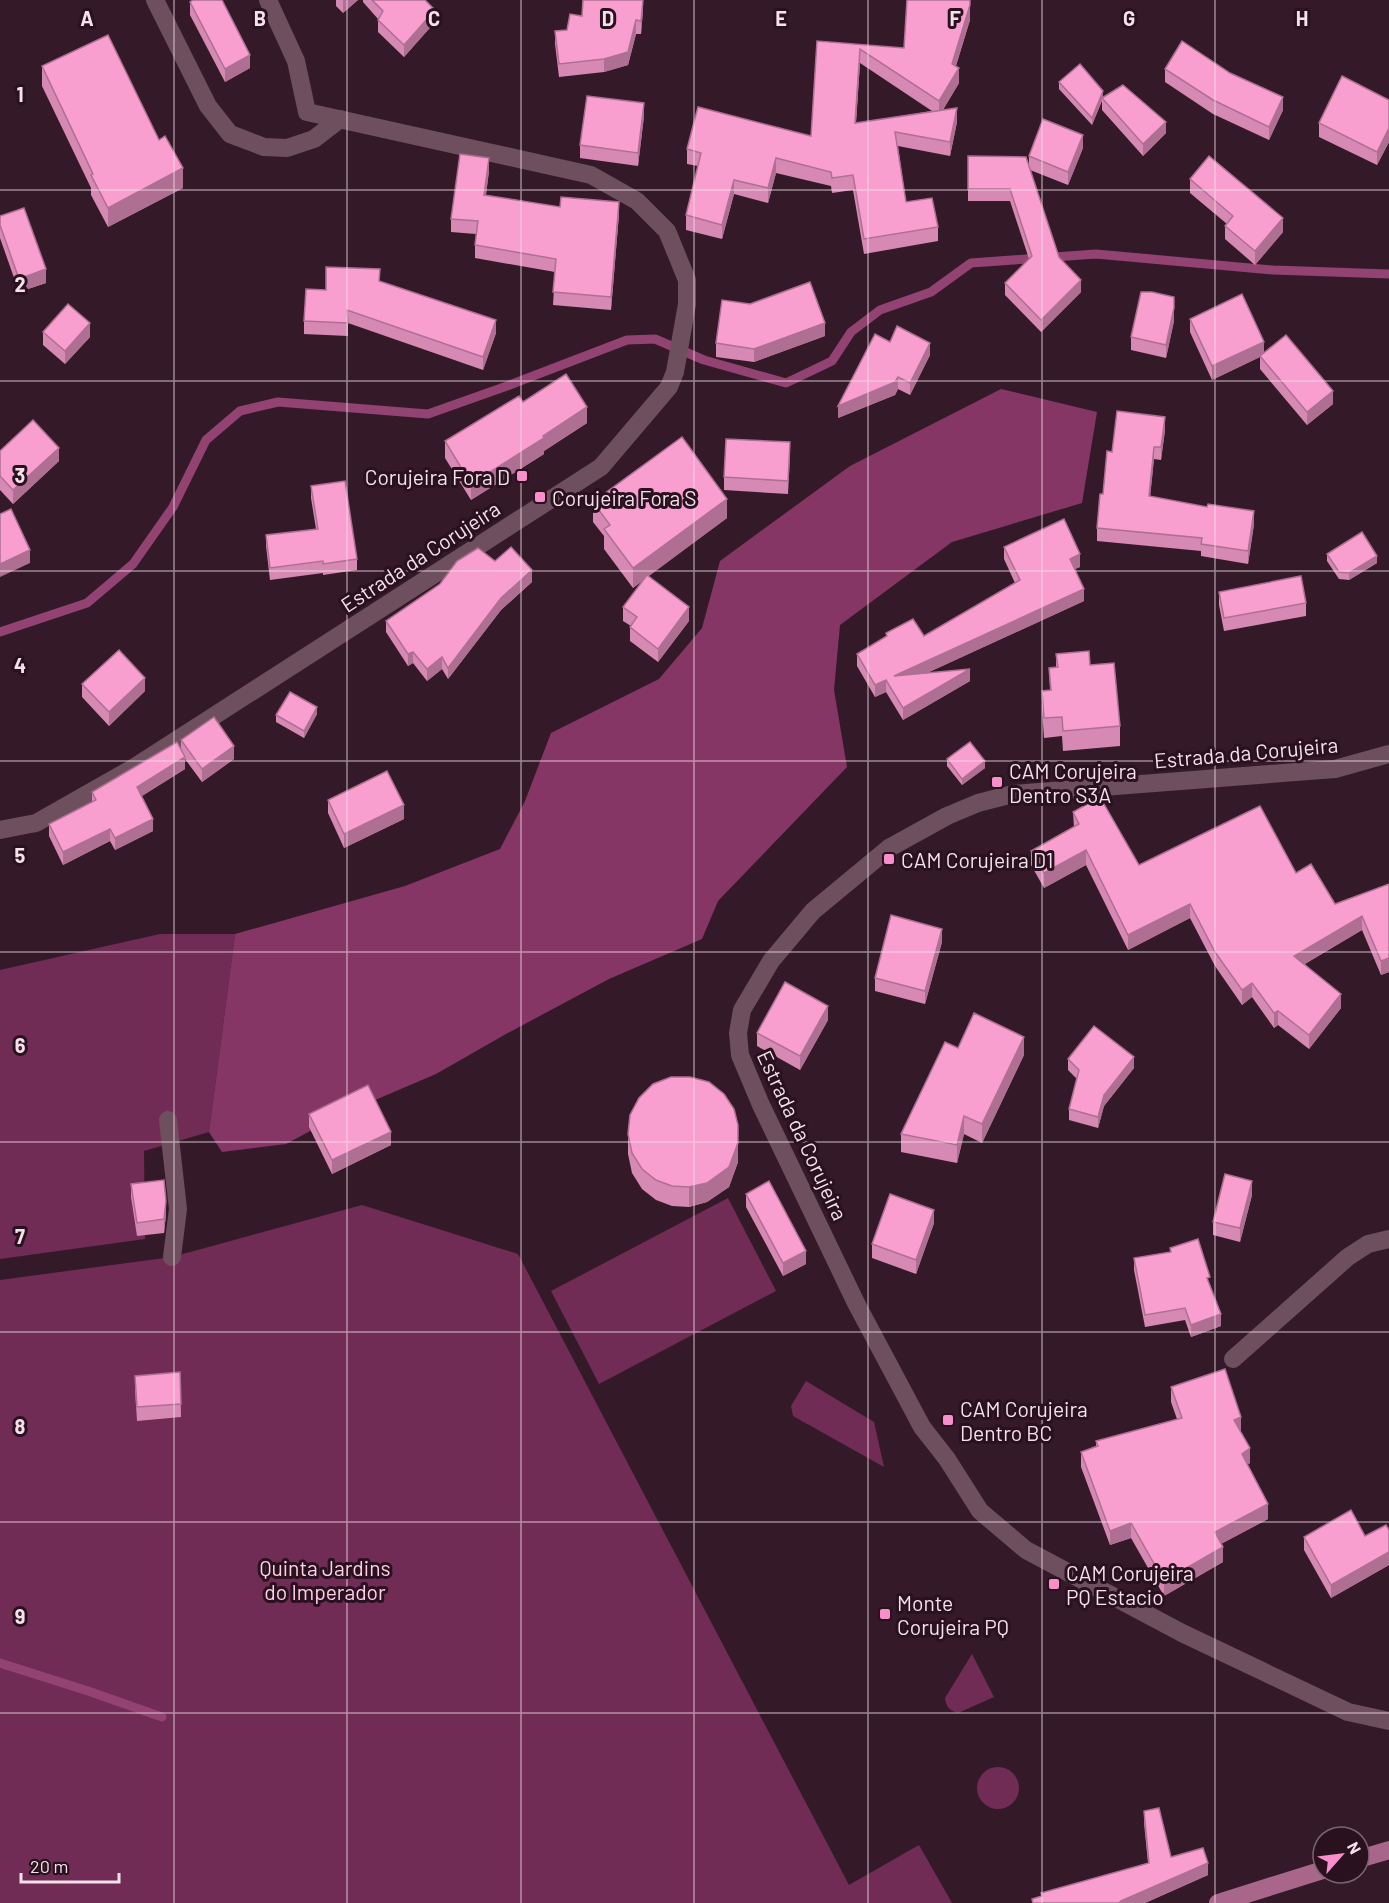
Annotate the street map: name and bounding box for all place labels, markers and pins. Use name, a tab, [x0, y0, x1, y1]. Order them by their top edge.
place label: Corujeira Fora D	[365, 464, 510, 489]
marker: Corujeira Fora D	[515, 469, 529, 483]
place label: Corujeira Fora S	[552, 485, 697, 510]
marker: Corujeira Fora S	[533, 490, 547, 504]
place label: CAM Corujeira Dentro S3A	[1009, 758, 1137, 807]
marker: CAM Corujeira Dentro S3A	[990, 775, 1004, 789]
place label: CAM Corujeira D1	[901, 847, 1053, 872]
marker: CAM Corujeira D1	[882, 852, 896, 866]
place label: CAM Corujeira Dentro BC	[960, 1396, 1088, 1445]
marker: CAM Corujeira Dentro BC	[941, 1413, 955, 1427]
place label: CAM Corujeira PQ Estacio	[1066, 1560, 1194, 1609]
marker: CAM Corujeira PQ Estacio	[1047, 1577, 1061, 1591]
place label: Monte Corujeira PQ	[897, 1590, 1009, 1639]
marker: Monte Corujeira PQ	[878, 1607, 892, 1621]

